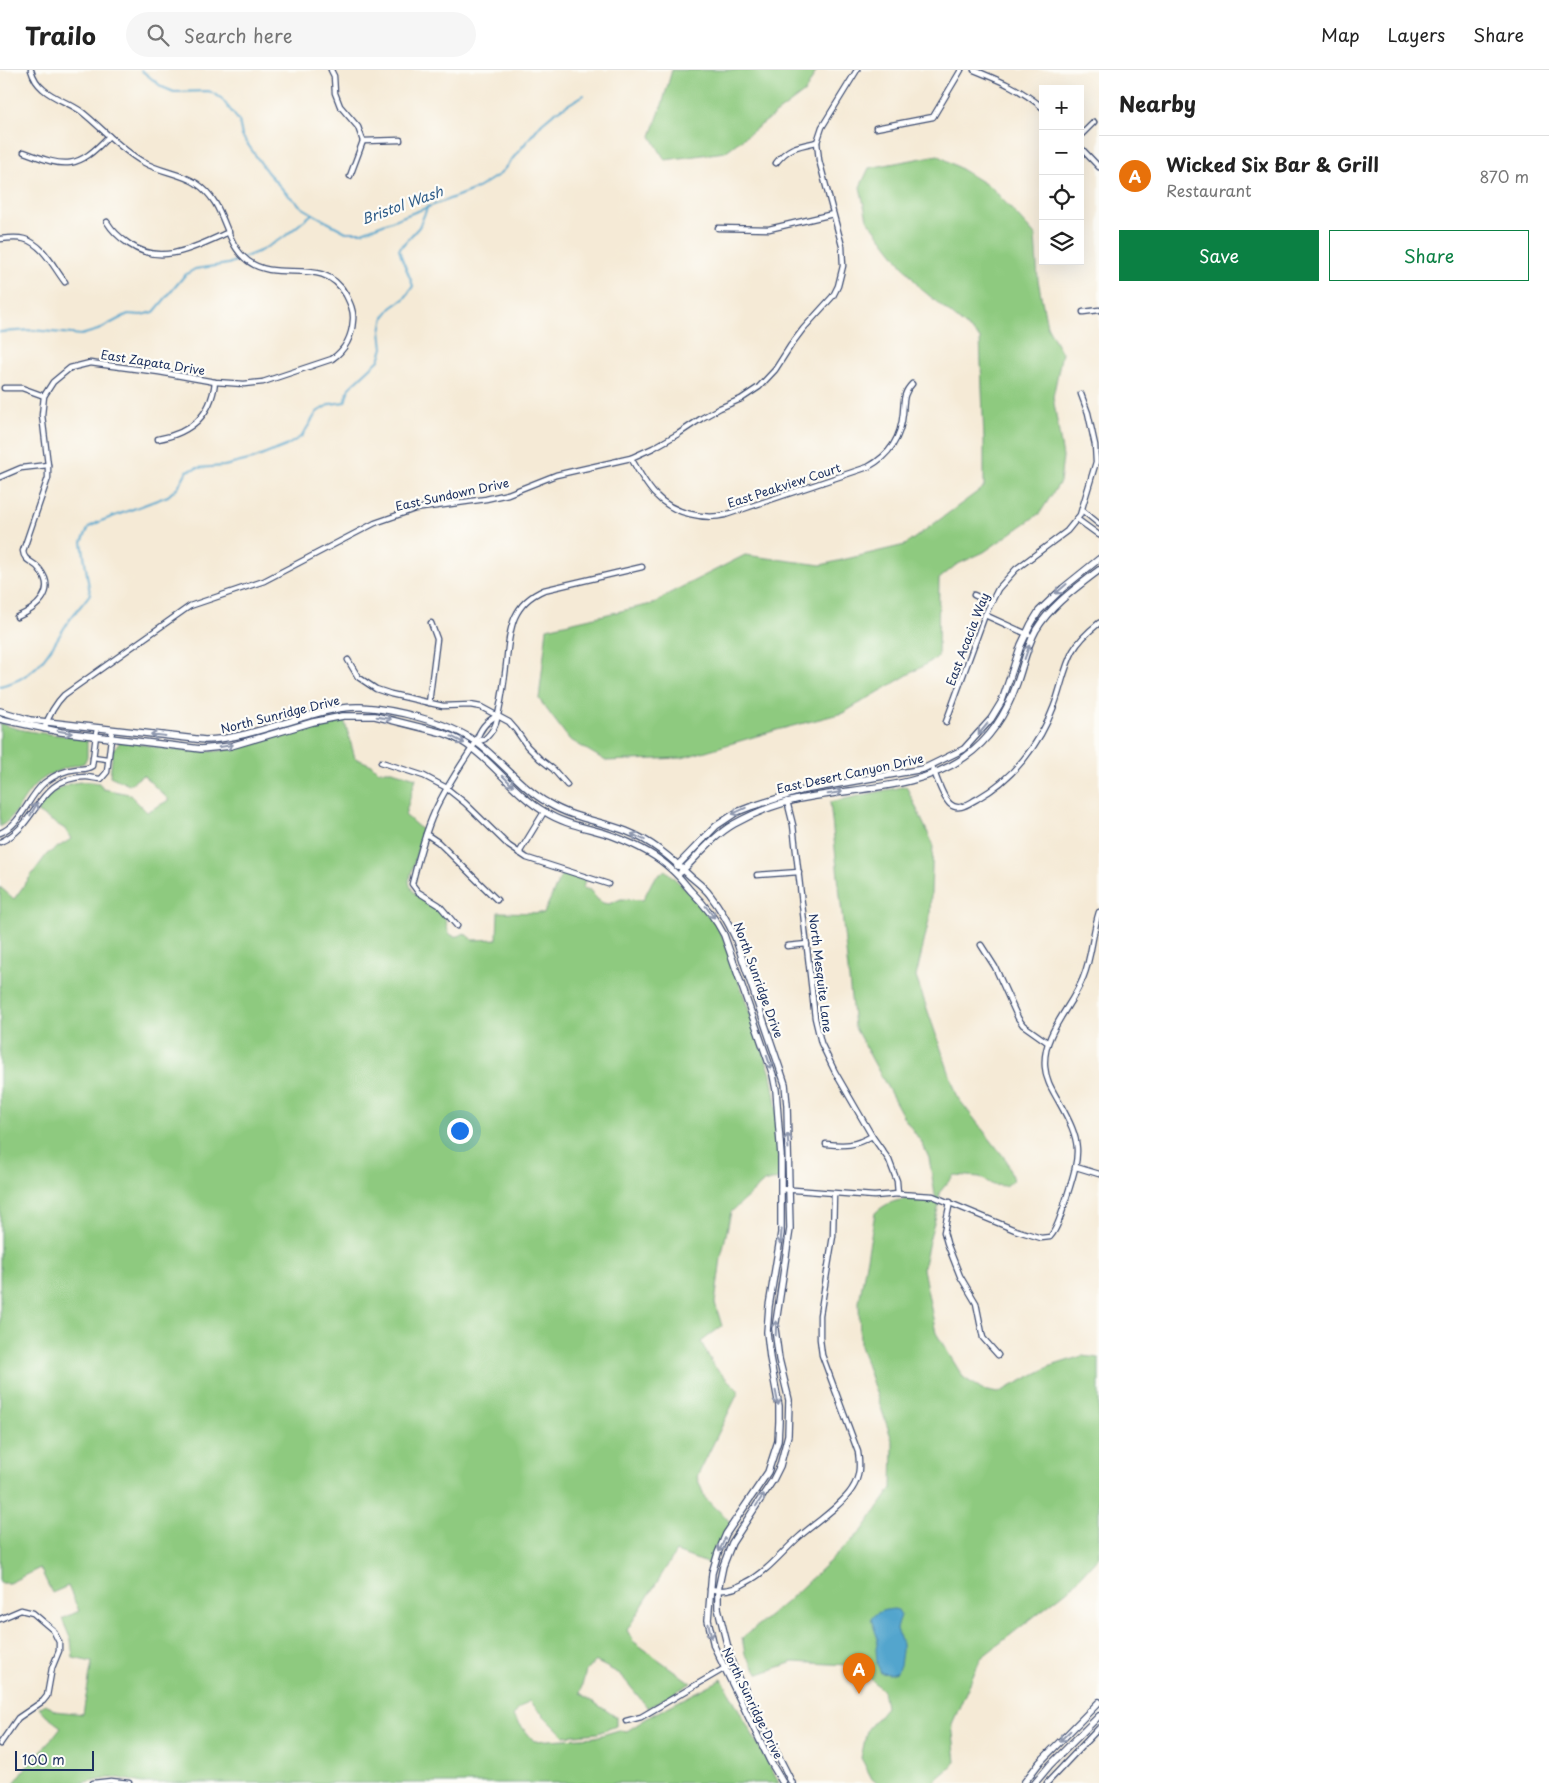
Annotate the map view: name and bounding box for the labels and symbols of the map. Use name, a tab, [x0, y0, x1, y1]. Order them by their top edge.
water label: Bristol Wash	[358, 180, 447, 230]
street label: East Zapata Drive	[100, 345, 206, 379]
street label: East Peakview Court	[725, 458, 843, 512]
street label: East Sundown Drive	[394, 473, 510, 515]
one-way arrow	[1055, 584, 1068, 595]
street label: East Acacia Way	[941, 590, 993, 688]
one-way arrow	[1023, 645, 1032, 660]
street label: North Sunridge Drive	[219, 691, 341, 737]
one-way arrow	[376, 713, 392, 723]
one-way arrow	[977, 722, 988, 735]
one-way arrow	[57, 728, 73, 738]
one-way arrow	[151, 730, 167, 740]
one-way arrow	[451, 735, 466, 745]
one-way arrow	[218, 741, 234, 751]
street label: East Desert Canyon Drive	[775, 749, 925, 797]
one-way arrow	[502, 775, 515, 787]
one-way arrow	[827, 788, 843, 798]
one-way arrow	[29, 802, 39, 817]
one-way arrow	[732, 807, 747, 817]
one-way arrow	[631, 832, 646, 841]
one-way arrow	[705, 905, 715, 919]
street label: North Mesquite Lane	[805, 912, 837, 1034]
street label: North Sunridge Drive	[730, 920, 788, 1040]
one-way arrow	[765, 1054, 774, 1070]
your location	[447, 1118, 473, 1144]
one-way arrow	[784, 1133, 793, 1149]
one-way arrow	[776, 1229, 785, 1245]
one-way arrow	[771, 1320, 781, 1336]
one-way arrow	[773, 1389, 783, 1405]
one-way arrow	[756, 1493, 766, 1507]
one-way arrow	[716, 1537, 726, 1552]
one-way arrow	[706, 1623, 715, 1639]
street label: North Sunridge Drive	[718, 1644, 788, 1762]
pin: A	[843, 1653, 875, 1694]
one-way arrow	[1059, 1730, 1071, 1742]
scale bar	[15, 1748, 94, 1771]

